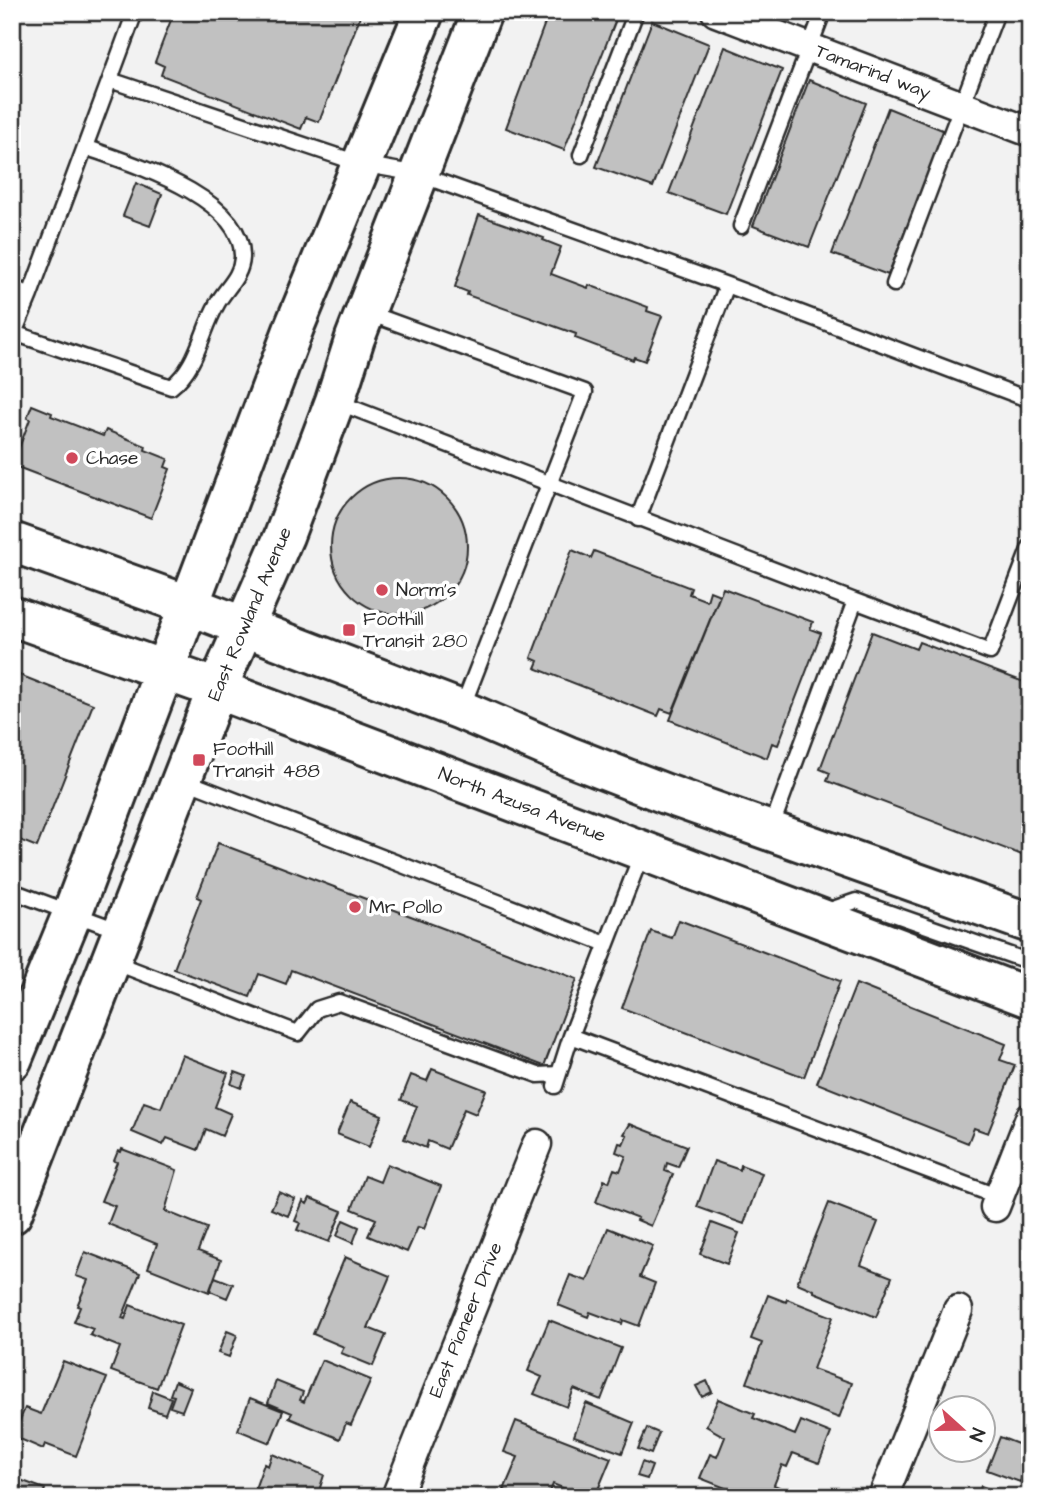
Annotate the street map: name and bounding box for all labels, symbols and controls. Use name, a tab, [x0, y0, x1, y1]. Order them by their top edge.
street label: Tamarind way	[811, 38, 935, 108]
place label: Chase	[86, 445, 138, 472]
marker: Chase	[64, 450, 80, 466]
street label: East Rowland Avenue	[201, 523, 299, 705]
place label: Norm's	[396, 577, 457, 604]
marker: Norm's	[374, 582, 390, 598]
place label: Foothill Transit 280	[363, 606, 467, 655]
marker: Foothill Transit 280	[341, 622, 357, 638]
place label: Foothill Transit 488	[213, 736, 320, 785]
marker: Foothill Transit 488	[191, 752, 207, 768]
street label: North Azusa Avenue	[434, 761, 610, 849]
place label: Mr Pollo	[369, 894, 443, 921]
marker: Mr Pollo	[347, 899, 363, 915]
street label: East Pioneer Drive	[423, 1238, 509, 1402]
north arrow	[926, 1394, 996, 1464]
text: N	[962, 1424, 991, 1445]

